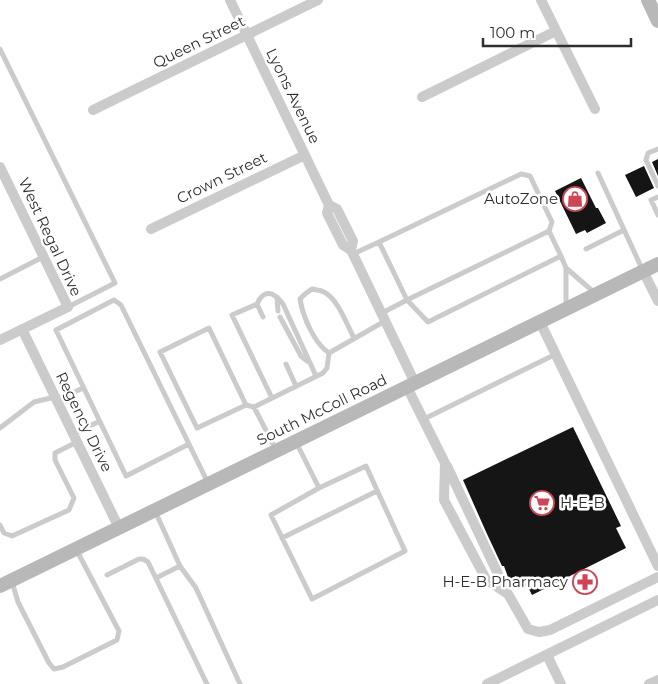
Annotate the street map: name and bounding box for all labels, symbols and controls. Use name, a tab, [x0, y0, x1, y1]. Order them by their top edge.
street label: Queen Street	[150, 11, 248, 72]
scale bar	[483, 15, 630, 47]
text: 100 m	[490, 23, 535, 42]
street label: Lyons Avenue	[262, 45, 325, 147]
street label: Crown Street	[173, 147, 270, 208]
street label: West Regal Drive	[15, 175, 86, 299]
shop icon: AutoZone	[562, 186, 588, 212]
place label: AutoZone	[484, 189, 558, 208]
street label: Regency Drive	[52, 369, 117, 475]
street label: South McColl Road	[254, 370, 390, 449]
supermarket icon: H-E-B	[529, 490, 555, 516]
place label: H-E-B	[560, 493, 605, 512]
pharmacy icon: H-E-B Pharmacy	[572, 569, 598, 595]
place label: H-E-B Pharmacy	[442, 572, 569, 591]

